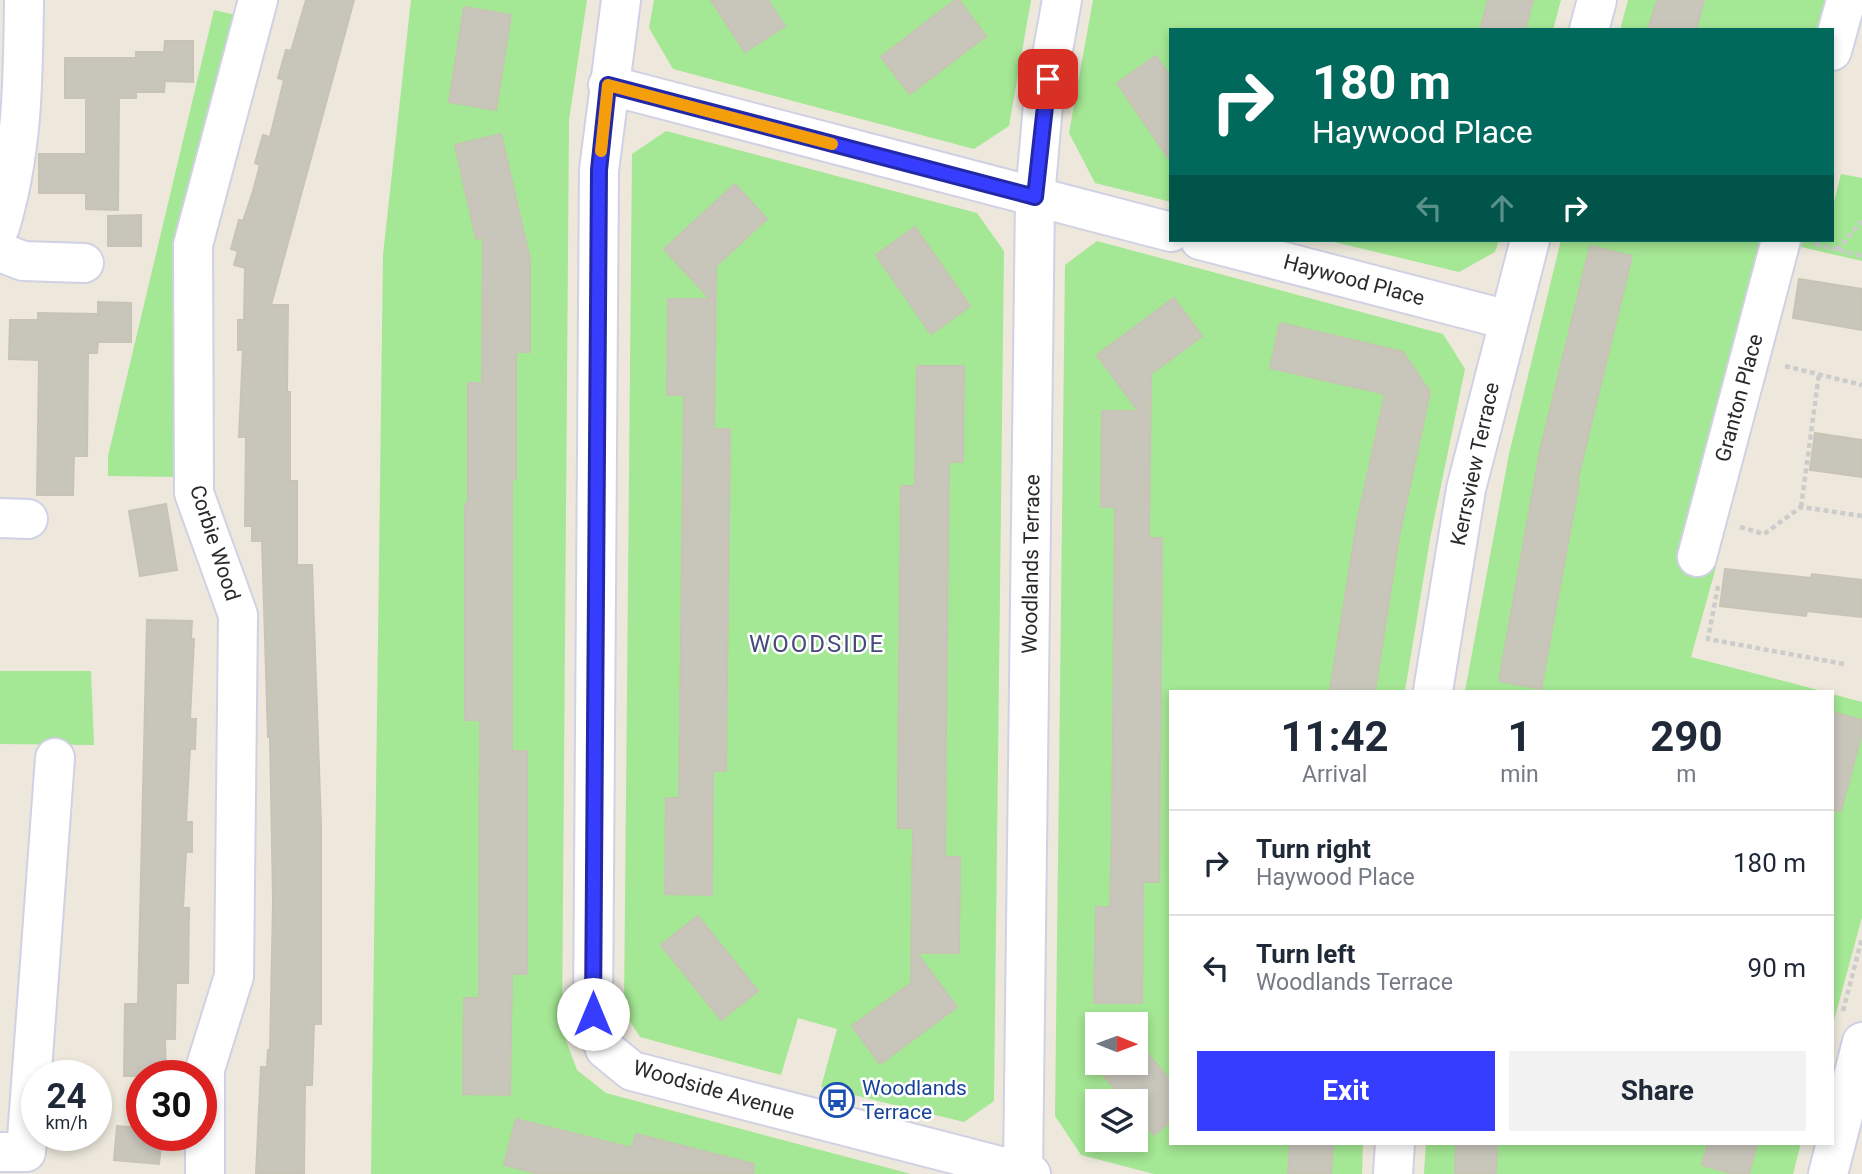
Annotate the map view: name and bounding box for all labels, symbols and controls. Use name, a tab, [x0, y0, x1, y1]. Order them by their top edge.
pin	[1018, 49, 1078, 109]
text: 180 m	[1312, 54, 1451, 111]
icon: right	[1197, 56, 1288, 147]
icon: arrive	[1029, 60, 1067, 98]
text: Haywood Place	[1312, 113, 1533, 151]
icon: left	[1410, 189, 1448, 227]
icon: ahead	[1483, 189, 1521, 227]
icon: right	[1556, 189, 1594, 227]
street label: Haywood Place	[1281, 250, 1427, 310]
street label: Granton Place	[1710, 331, 1768, 465]
street label: Kerrsview Terrace	[1446, 380, 1504, 548]
street label: Woodlands Terrace	[1017, 474, 1045, 654]
street label: Corbie Wood	[185, 482, 245, 604]
district label: WOODSIDE	[749, 630, 885, 658]
text: 11:42	[1281, 712, 1389, 761]
text: 1	[1507, 712, 1532, 761]
text: 290	[1650, 712, 1723, 761]
text: Arrival	[1302, 761, 1367, 788]
text: min	[1500, 761, 1539, 788]
text: m	[1676, 761, 1696, 788]
text: Turn right	[1256, 834, 1371, 864]
icon: right	[1197, 844, 1235, 882]
text: 180 m	[1733, 848, 1806, 878]
text: Haywood Place	[1256, 864, 1415, 891]
text: Turn left	[1256, 939, 1355, 969]
icon: left	[1197, 949, 1235, 987]
text: 90 m	[1748, 953, 1806, 983]
text: Woodlands Terrace	[1256, 969, 1453, 996]
position arrow	[556, 977, 630, 1051]
north arrow	[1085, 1012, 1148, 1074]
map controls	[1085, 1012, 1148, 1152]
button: Exit	[1197, 1051, 1495, 1131]
button: Share	[1509, 1051, 1806, 1131]
street label: Woodside Avenue	[630, 1055, 798, 1125]
speed limit sign: 30	[126, 1060, 217, 1151]
text: 24	[46, 1076, 87, 1117]
place label: Woodlands Terrace	[862, 1076, 967, 1124]
bus stop icon: Woodlands Terrace	[818, 1081, 856, 1119]
button: layers	[1085, 1089, 1148, 1152]
text: km/h	[45, 1112, 88, 1133]

